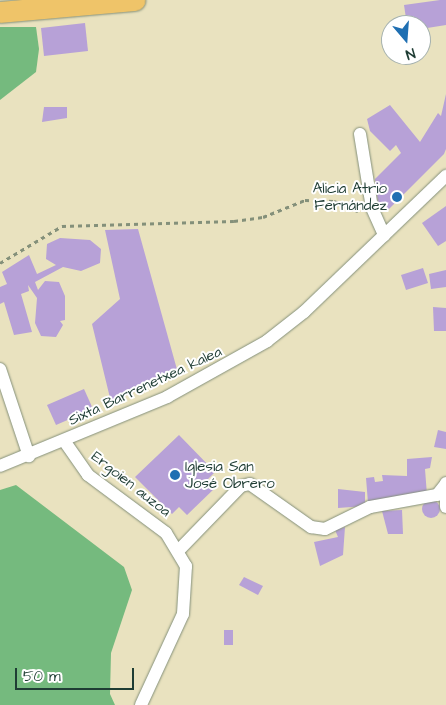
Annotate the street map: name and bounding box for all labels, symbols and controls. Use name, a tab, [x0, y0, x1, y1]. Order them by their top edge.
north arrow	[381, 15, 431, 65]
text: N	[403, 42, 418, 64]
place label: Alicia Atrio Fernández	[313, 179, 387, 214]
marker: Alicia Atrio Fernández	[391, 191, 403, 203]
street label: Sixta Barrenetxea kalea	[65, 343, 225, 429]
street label: Ergoien auzoa	[88, 447, 174, 521]
place label: Iglesia San José Obrero	[185, 457, 275, 492]
marker: Iglesia San José Obrero	[169, 469, 181, 481]
scale bar	[18, 658, 136, 690]
text: 50 m	[23, 666, 61, 687]

